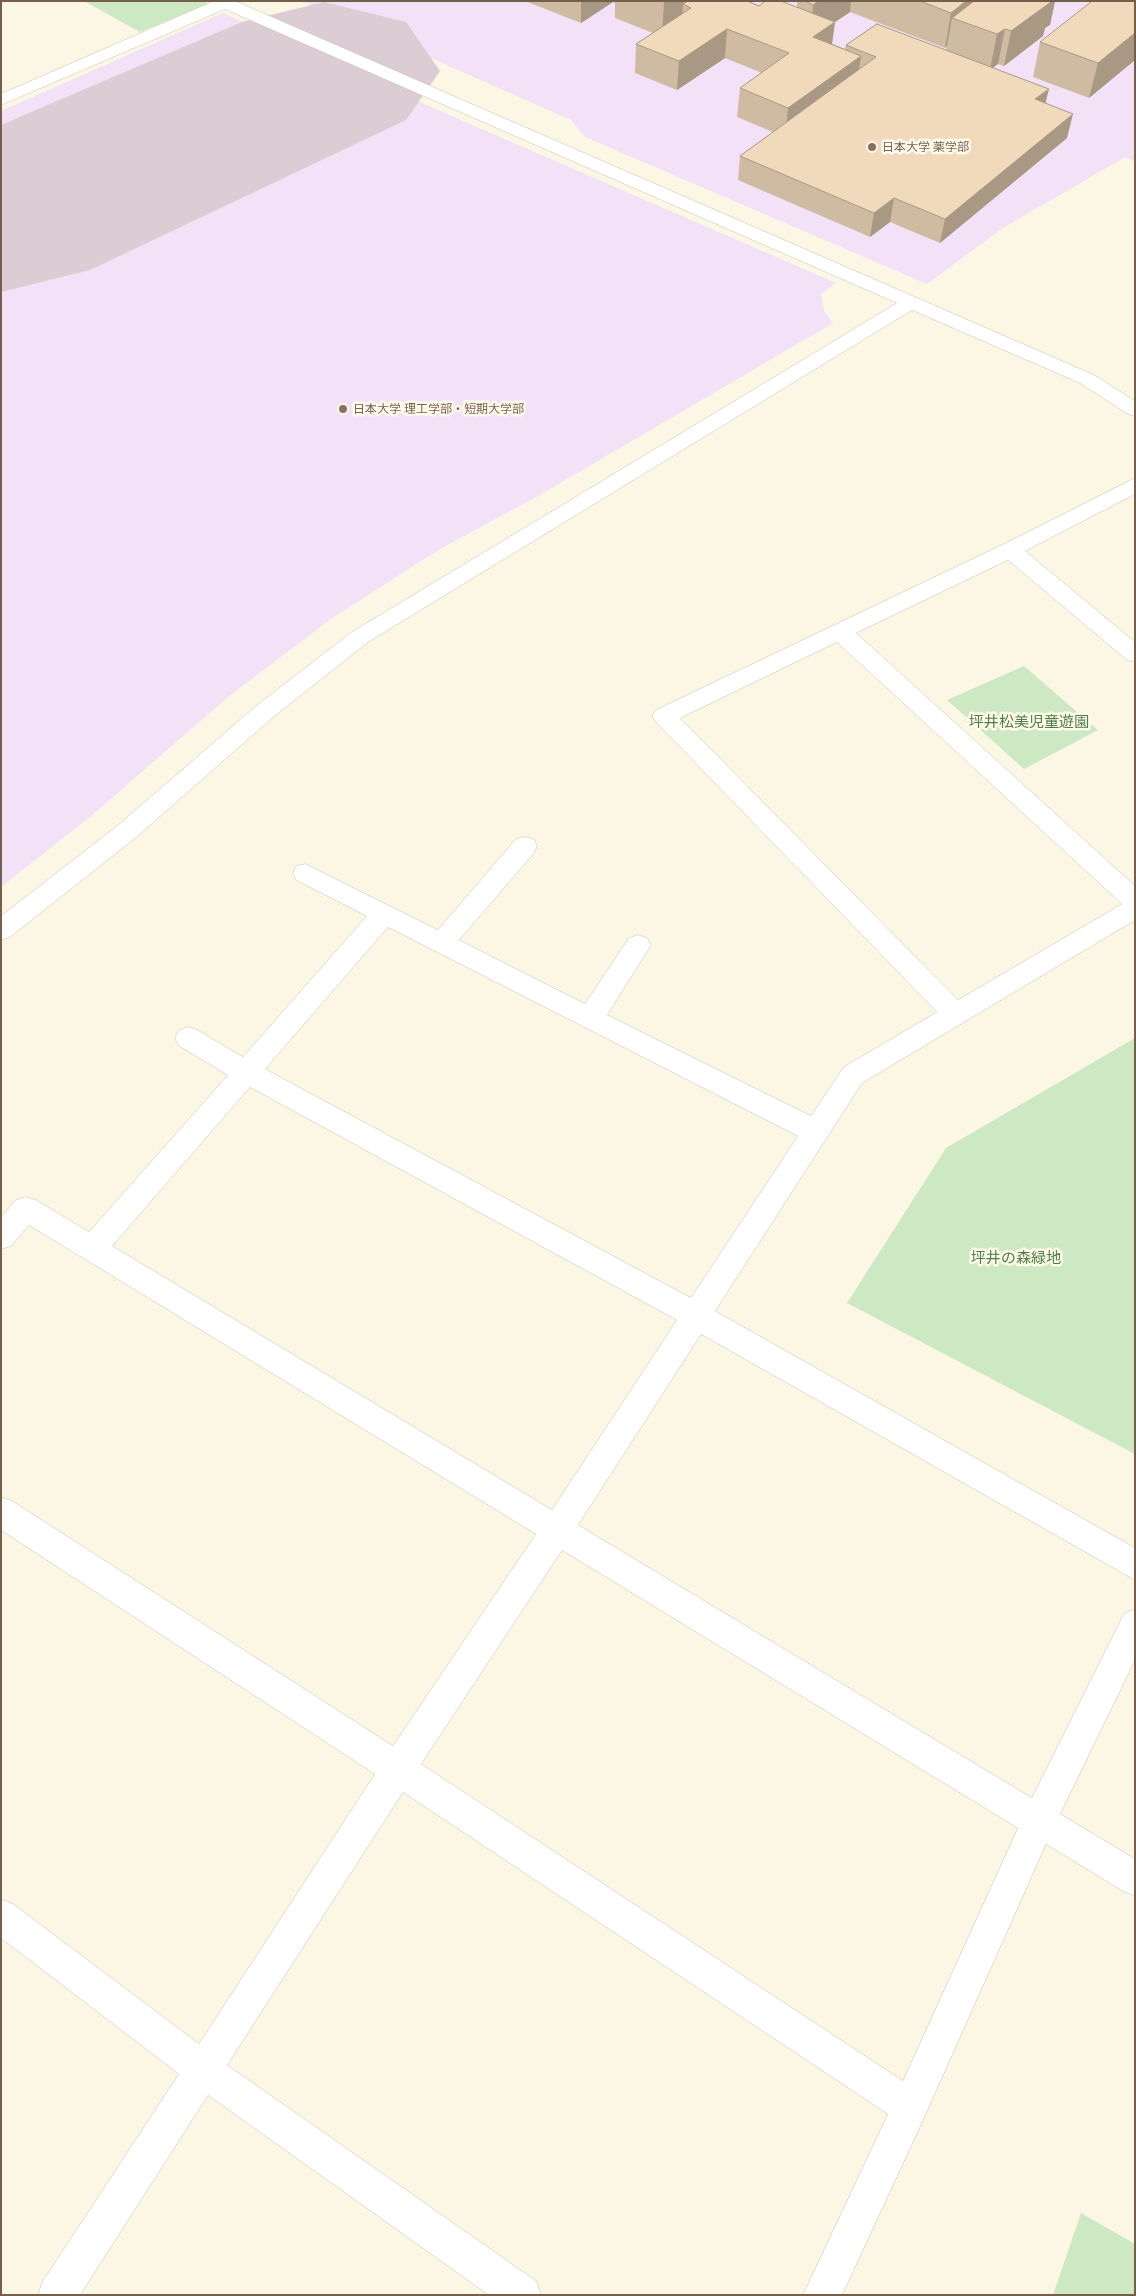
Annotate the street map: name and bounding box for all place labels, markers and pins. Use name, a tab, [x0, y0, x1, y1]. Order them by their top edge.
place label: 日本大学 薬学部	[882, 140, 969, 154]
marker: 日本大学 薬学部	[866, 141, 878, 153]
place label: 日本大学 理工学部・短期大学部	[353, 402, 524, 416]
marker: 日本大学 理工学部・短期大学部	[337, 403, 349, 415]

